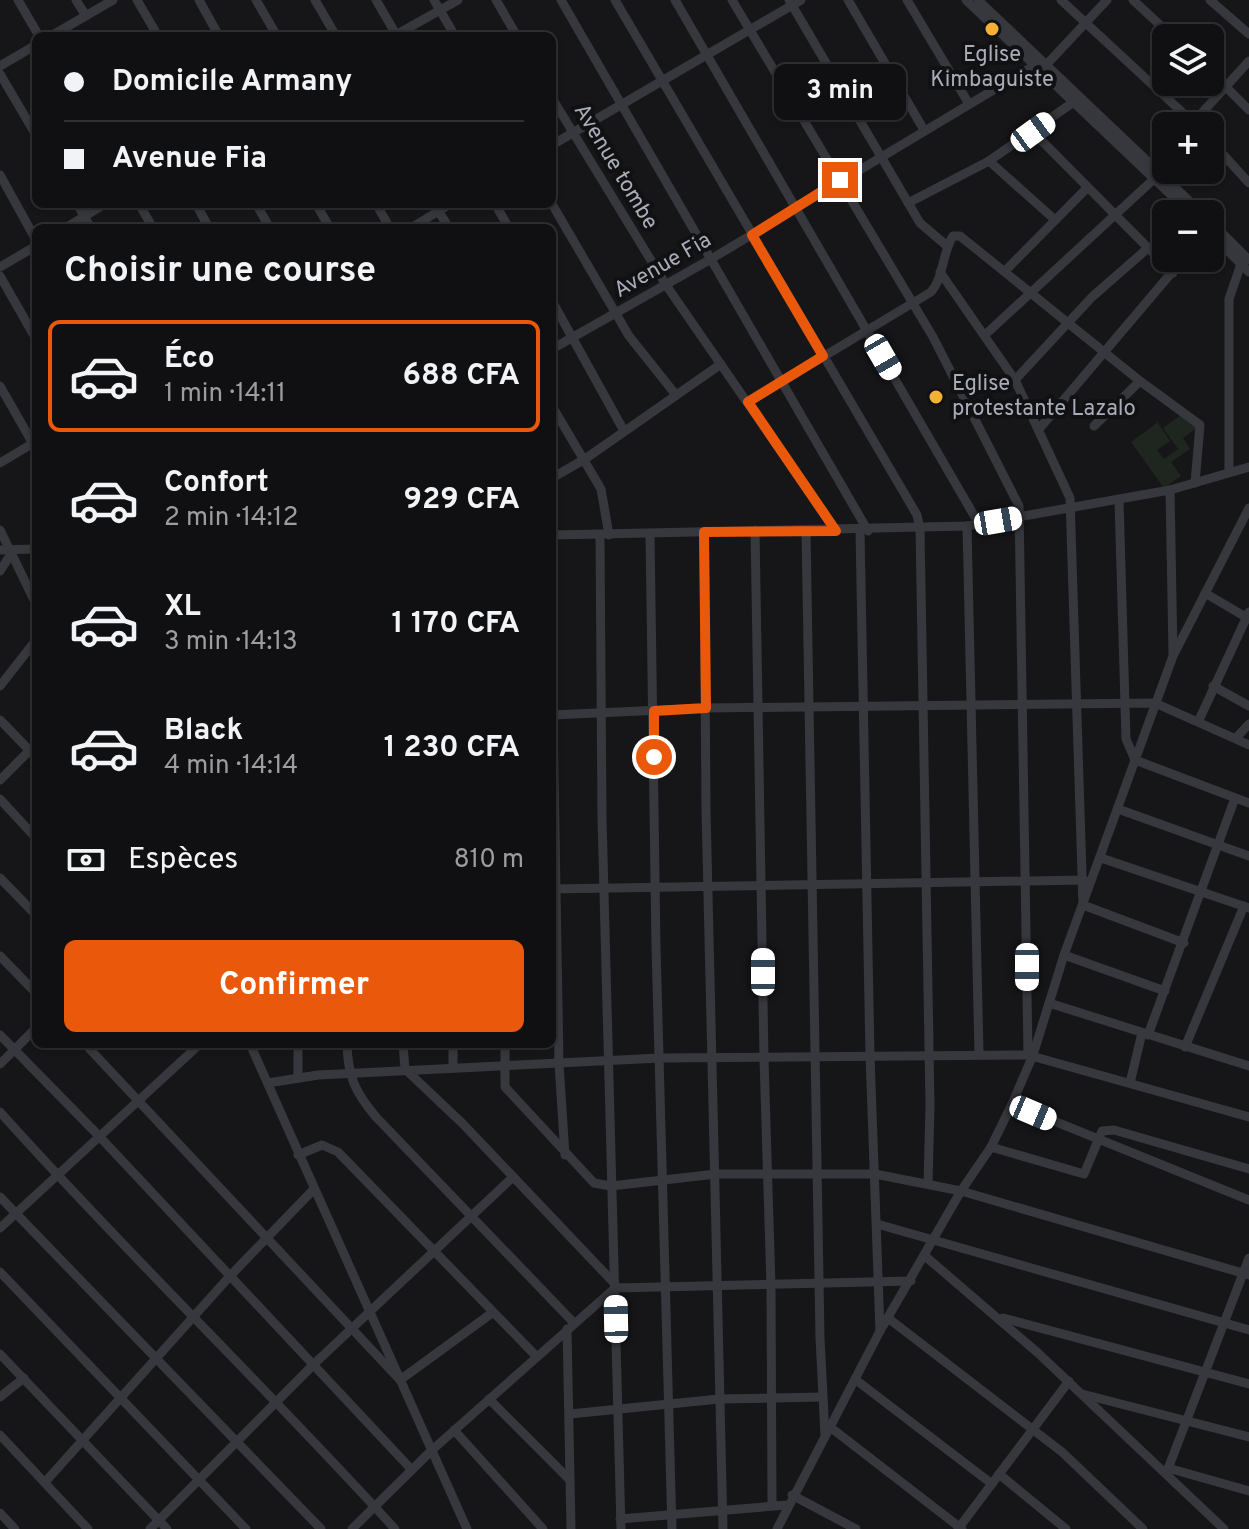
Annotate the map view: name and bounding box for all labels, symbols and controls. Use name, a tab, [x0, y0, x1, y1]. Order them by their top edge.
marker: Eglise Kimbaguiste	[983, 20, 1001, 38]
map controls	[1152, 24, 1224, 272]
button: layers	[1152, 24, 1224, 96]
place label: Eglise Kimbaguiste	[930, 42, 1054, 94]
text: Domicile Armany	[112, 64, 352, 101]
callout: 3 min	[774, 64, 906, 120]
text: 3 min	[806, 75, 874, 108]
street label: Avenue tombe	[567, 99, 663, 235]
car	[1007, 108, 1059, 156]
button: +	[1152, 112, 1224, 184]
text: Avenue Fia	[112, 141, 267, 178]
route end	[822, 162, 858, 198]
button: −	[1152, 200, 1224, 272]
street label: Avenue Fia	[609, 227, 717, 305]
text: Choisir une course	[64, 249, 376, 295]
car	[861, 330, 905, 384]
icon: car	[68, 340, 140, 412]
text: Éco	[164, 341, 215, 378]
text: 688 CFA	[403, 358, 520, 395]
place label: Eglise protestante Lazalo	[952, 371, 1136, 423]
text: 1 min · 14:11	[164, 378, 286, 411]
marker: Eglise protestante Lazalo	[927, 388, 945, 406]
icon: car	[68, 464, 140, 536]
text: Confort	[164, 465, 269, 502]
text: 929 CFA	[404, 482, 520, 519]
text: 2 min · 14:12	[164, 502, 298, 535]
car	[972, 505, 1024, 537]
icon: car	[68, 588, 140, 660]
text: XL	[164, 589, 201, 626]
text: 1 170 CFA	[391, 606, 520, 643]
text: 3 min · 14:13	[164, 626, 298, 659]
icon: car	[68, 712, 140, 784]
text: Black	[164, 713, 243, 750]
text: 1 230 CFA	[384, 730, 520, 767]
route start	[636, 739, 672, 775]
text: 4 min · 14:14	[164, 750, 298, 783]
icon: cash	[64, 838, 108, 882]
text: Espèces	[128, 842, 238, 879]
text: 810 m	[454, 844, 524, 877]
button: Confirmer	[64, 940, 524, 1032]
car	[1015, 943, 1039, 991]
car	[751, 948, 775, 996]
car	[1006, 1093, 1060, 1133]
car	[604, 1295, 628, 1343]

